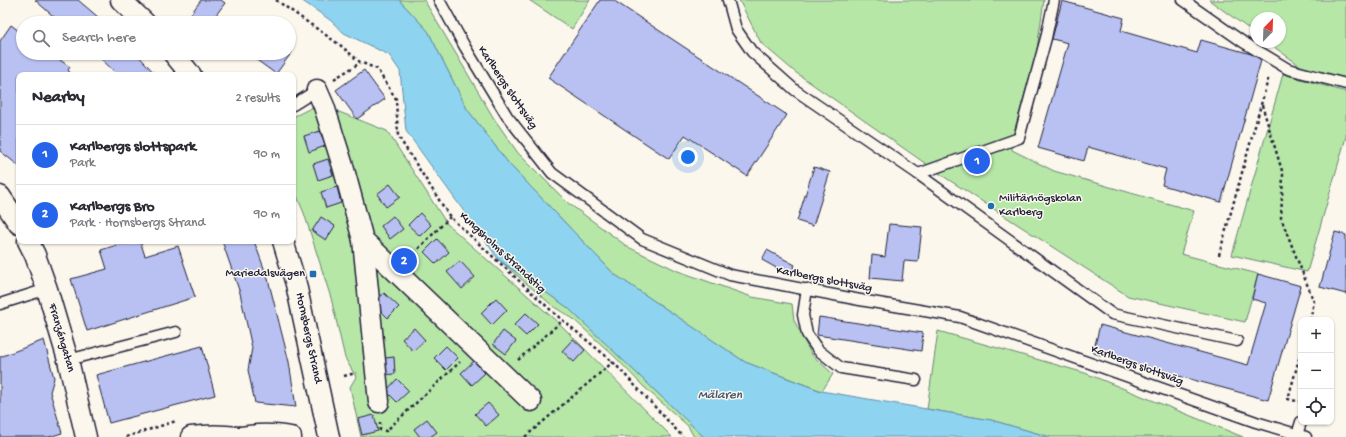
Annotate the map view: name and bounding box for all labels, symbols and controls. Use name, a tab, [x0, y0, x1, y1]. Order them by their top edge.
north arrow	[1250, 12, 1286, 48]
search box	[16, 16, 296, 60]
icon: search	[30, 27, 52, 49]
text: Search here	[62, 29, 136, 47]
street label: Karlbergs slottsväg	[474, 44, 540, 132]
text: Nearby	[32, 88, 85, 108]
text: 2 results	[235, 91, 280, 106]
text: Karlbergs slottspark	[70, 138, 196, 156]
pin: 1	[964, 146, 990, 176]
text: 1	[42, 147, 48, 162]
text: 90 m	[254, 147, 280, 162]
your location	[678, 147, 698, 167]
text: Park	[70, 156, 95, 171]
place label: Militärhögskolan Karlberg	[999, 192, 1082, 220]
text: Karlbergs Bro	[70, 198, 155, 216]
marker: Militärhögskolan Karlberg	[986, 201, 996, 211]
text: 2	[42, 207, 48, 222]
text: 90 m	[254, 207, 280, 222]
street label: Kungsholms Strandstig	[456, 209, 548, 297]
text: Park · Hornsbergs Strand	[70, 216, 205, 231]
pin: 2	[391, 246, 417, 276]
street label: Karlbergs slottsväg	[775, 264, 873, 296]
place label: Mariedalsvägen	[226, 267, 305, 281]
marker: Mariedalsvägen	[308, 269, 318, 279]
street label: Hornsbergs Strand	[292, 291, 325, 386]
street label: Franzéngatan	[44, 301, 78, 374]
map controls	[1298, 317, 1334, 425]
button: +	[1298, 317, 1334, 353]
street label: Karlbergs slottsväg	[1089, 343, 1185, 389]
button: −	[1298, 353, 1334, 389]
water label: Mälaren	[698, 388, 743, 403]
button: locate	[1298, 389, 1334, 425]

